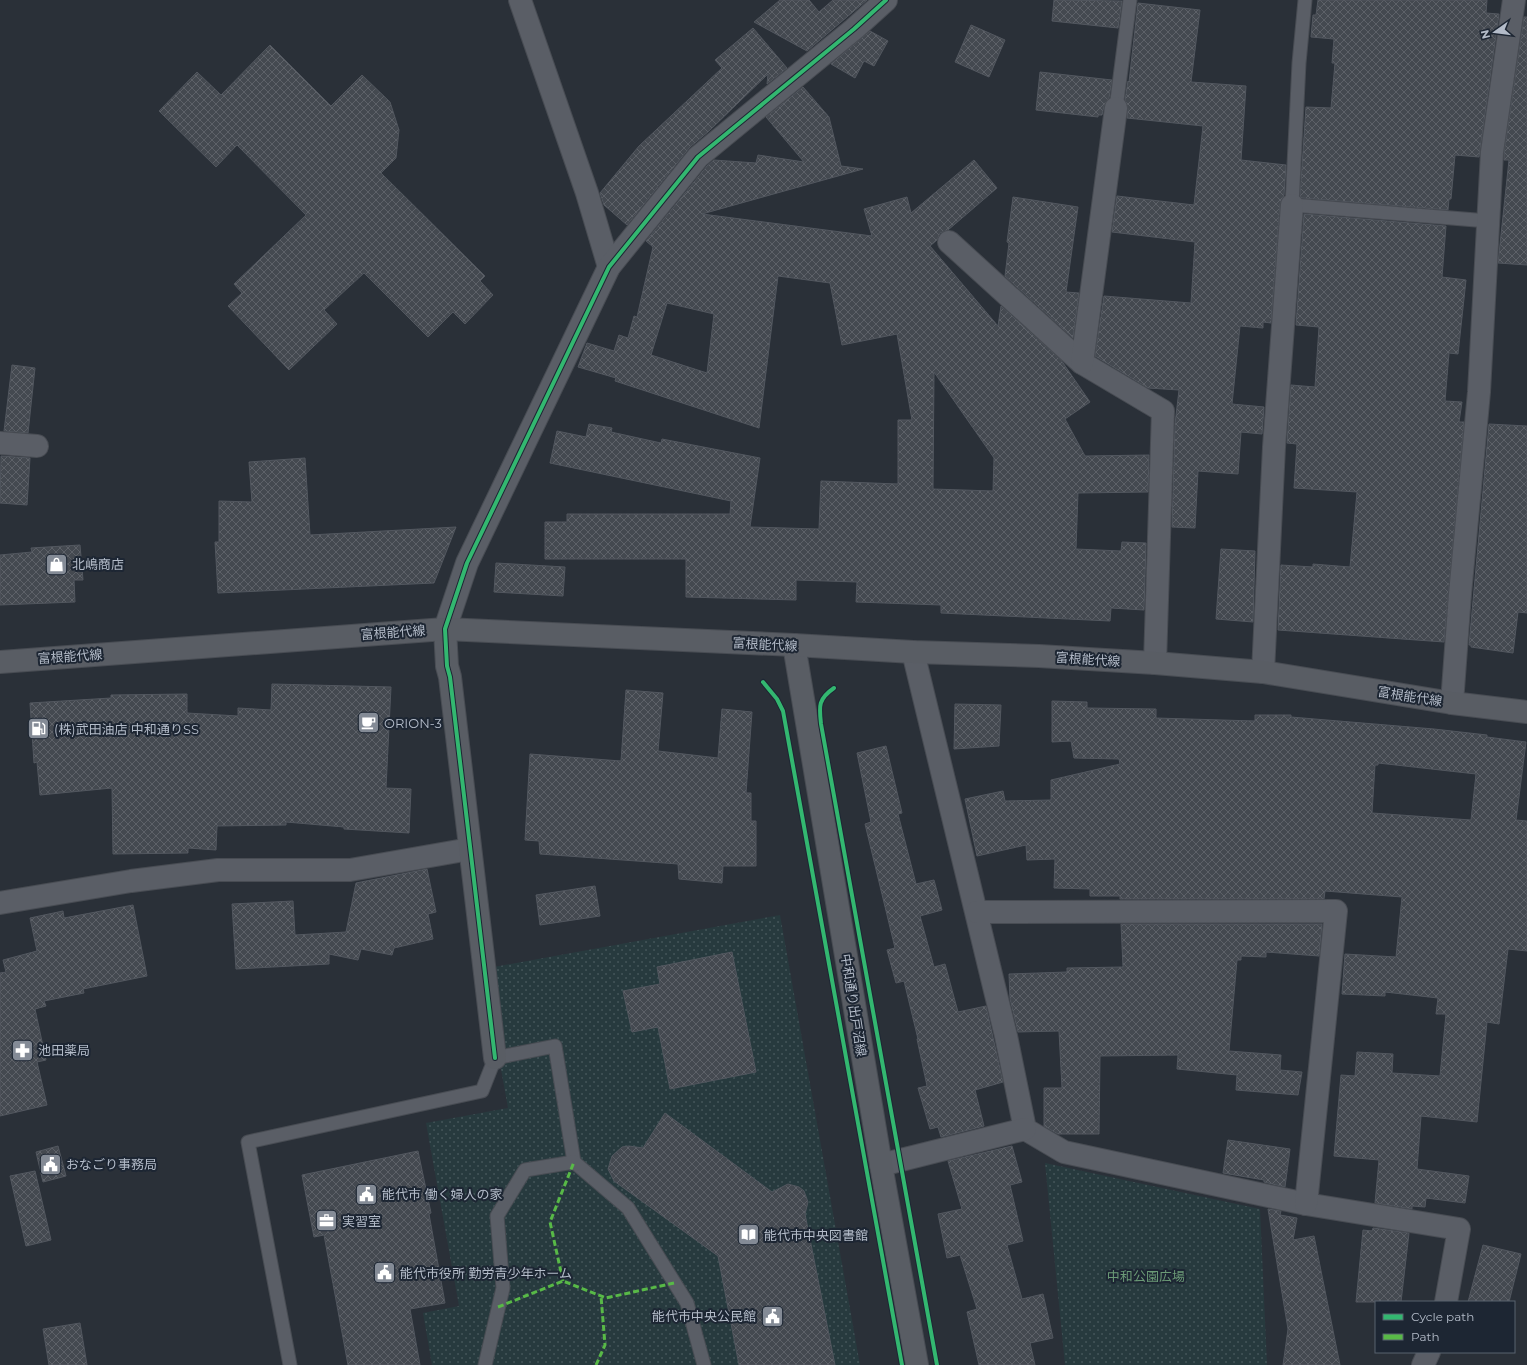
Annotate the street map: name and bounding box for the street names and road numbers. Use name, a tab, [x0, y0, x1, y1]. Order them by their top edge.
street label: 富根能代線	[360, 622, 426, 642]
street label: 富根能代線	[732, 634, 798, 654]
street label: 富根能代線	[37, 646, 103, 666]
street label: 富根能代線	[1055, 649, 1121, 669]
street label: 富根能代線	[1377, 683, 1443, 709]
street label: 中和通り出戸沼線	[838, 952, 870, 1058]

